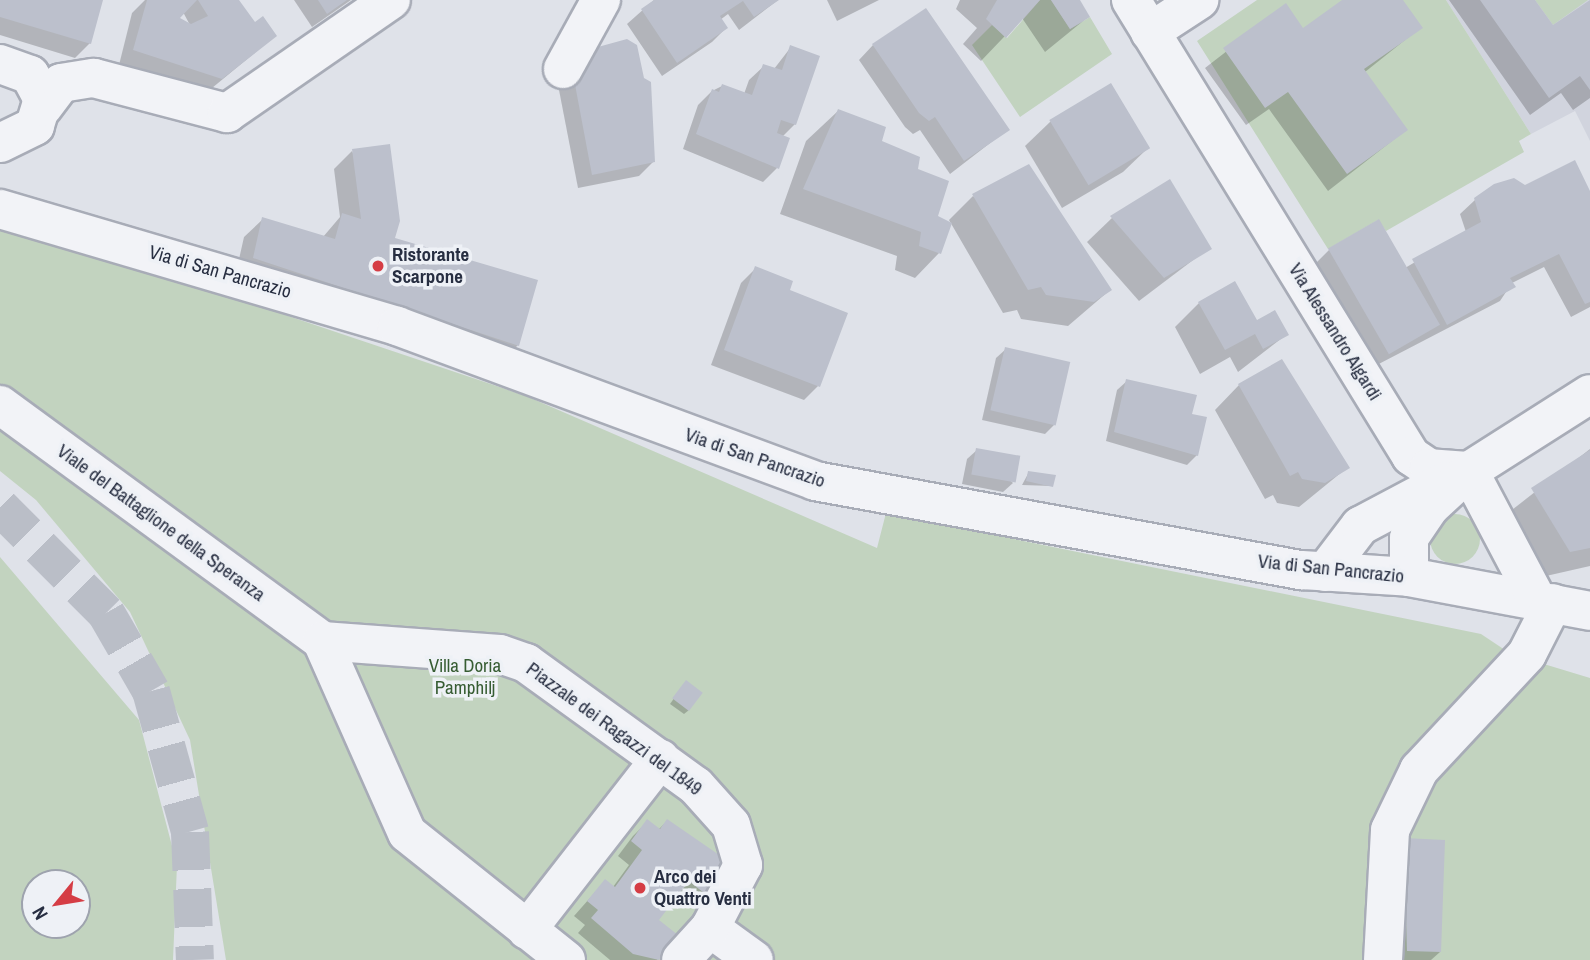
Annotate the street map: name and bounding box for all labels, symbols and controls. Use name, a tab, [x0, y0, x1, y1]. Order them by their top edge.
street label: Via di San Pancrazio	[146, 241, 294, 303]
place label: Ristorante Scarpone	[392, 244, 469, 288]
marker: Ristorante Scarpone	[370, 258, 386, 274]
street label: Via Alessandro Algardi	[1283, 259, 1387, 405]
street label: Via di San Pancrazio	[682, 423, 828, 493]
street label: Viale del Battaglione della Speranza	[52, 440, 270, 606]
street label: Via di San Pancrazio	[1257, 550, 1405, 588]
park label: Villa Doria Pamphilj	[429, 655, 501, 699]
street label: Piazzale dei Ragazzi del 1849	[522, 658, 706, 800]
place label: Arco dei Quattro Venti	[654, 866, 752, 910]
north arrow	[21, 869, 91, 939]
marker: Arco dei Quattro Venti	[632, 880, 648, 896]
text: N	[25, 902, 54, 925]

